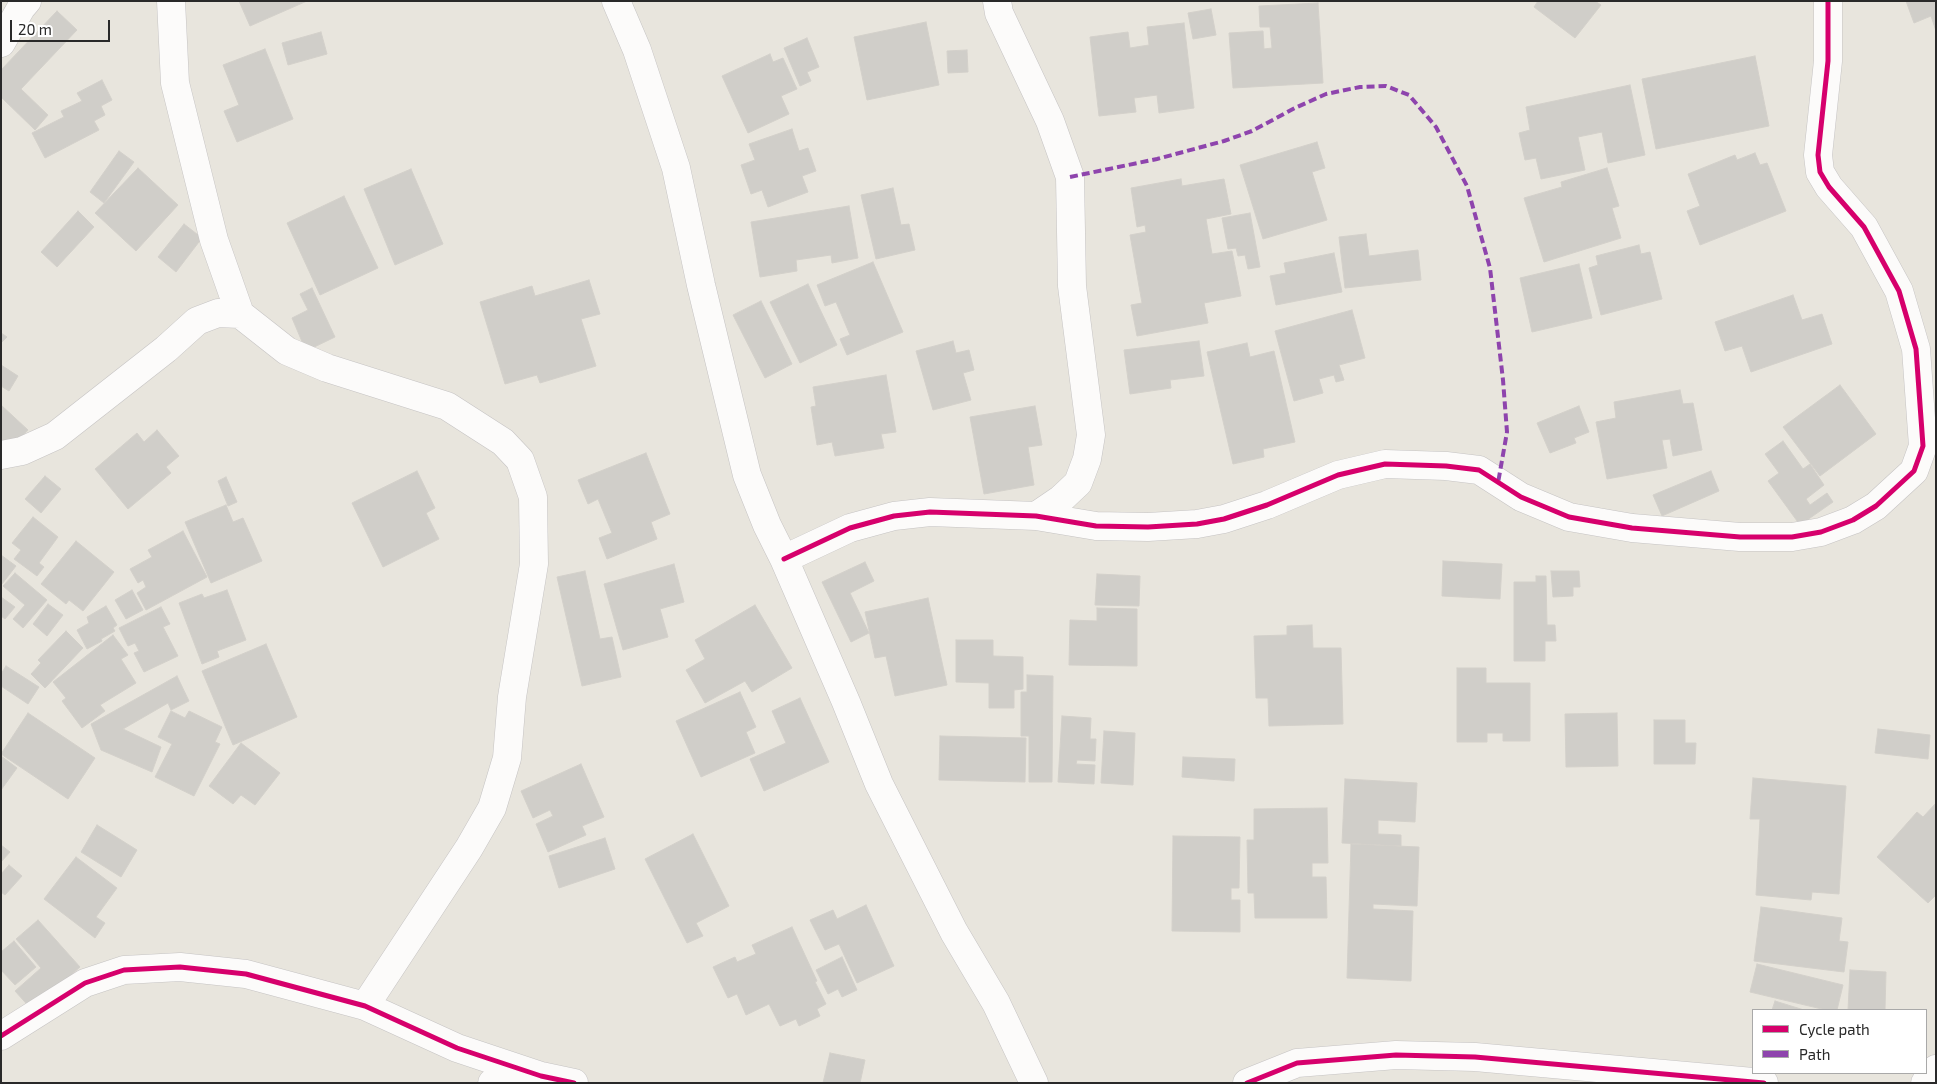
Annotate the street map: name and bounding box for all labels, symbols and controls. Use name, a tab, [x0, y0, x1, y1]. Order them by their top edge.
scale bar	[12, 10, 112, 42]
text: 20 m	[18, 20, 52, 38]
legend	[1752, 1009, 1927, 1074]
text: Cycle path	[1799, 1020, 1870, 1038]
text: Path	[1799, 1045, 1830, 1063]

